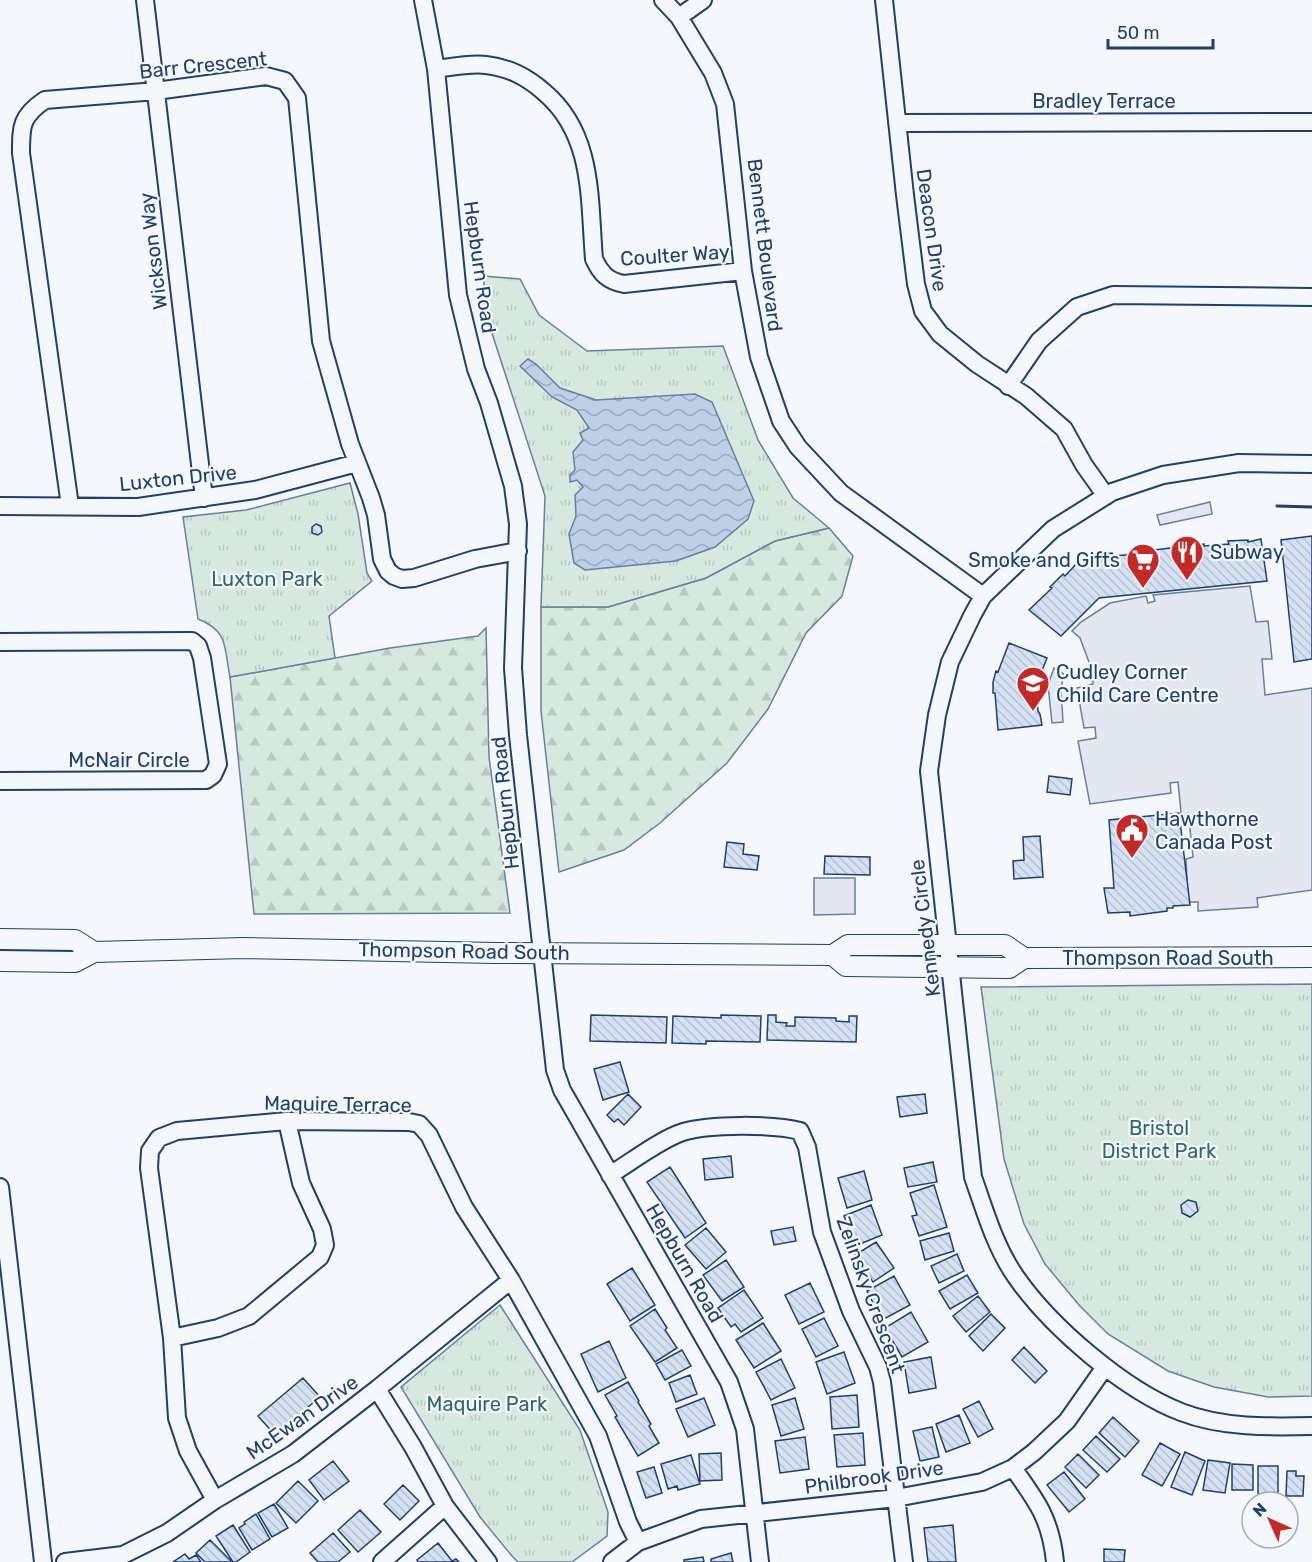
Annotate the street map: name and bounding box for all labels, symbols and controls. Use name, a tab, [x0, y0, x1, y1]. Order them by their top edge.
scale bar	[1108, 12, 1213, 50]
text: 50 m	[1117, 22, 1160, 44]
street label: Barr Crescent	[138, 46, 268, 84]
street label: Bradley Terrace	[1032, 89, 1176, 113]
street label: Bennett Boulevard	[742, 157, 788, 333]
street label: Deacon Drive	[912, 167, 952, 293]
street label: Wickson Way	[134, 191, 172, 311]
street label: Hepburn Road	[459, 199, 501, 335]
street label: Coulter Way	[619, 239, 731, 271]
street label: Luxton Drive	[118, 460, 238, 496]
restaurant icon: Subway	[1169, 534, 1205, 581]
place label: Subway	[1210, 540, 1284, 564]
supermarket icon: Smoke and Gifts	[1125, 542, 1161, 589]
place label: Smoke and Gifts	[968, 548, 1120, 572]
park label: Luxton Park	[211, 567, 324, 591]
place label: Cudley Corner Child Care Centre	[1056, 660, 1219, 707]
school or university icon: Cudley Corner Child Care Centre	[1015, 665, 1051, 712]
street label: Hepburn Road	[486, 735, 524, 871]
street label: McNair Circle	[68, 748, 190, 772]
place label: Hawthorne Canada Post	[1155, 807, 1273, 854]
public building icon: Hawthorne Canada Post	[1114, 812, 1150, 859]
street label: Kennedy Circle	[905, 858, 945, 998]
street label: Thompson Road South	[358, 937, 570, 965]
street label: Thompson Road South	[1062, 946, 1274, 970]
street label: Maquire Terrace	[264, 1091, 412, 1117]
park label: Bristol District Park	[1102, 1116, 1217, 1163]
street label: Hepburn Road	[641, 1199, 729, 1327]
street label: Zelinsky Crescent	[832, 1213, 911, 1377]
street label: McEwan Drive	[242, 1370, 362, 1464]
park label: Maquire Park	[427, 1392, 548, 1416]
street label: Philbrook Drive	[803, 1455, 945, 1499]
north arrow	[1240, 1490, 1300, 1550]
text: N	[1249, 1499, 1271, 1521]

